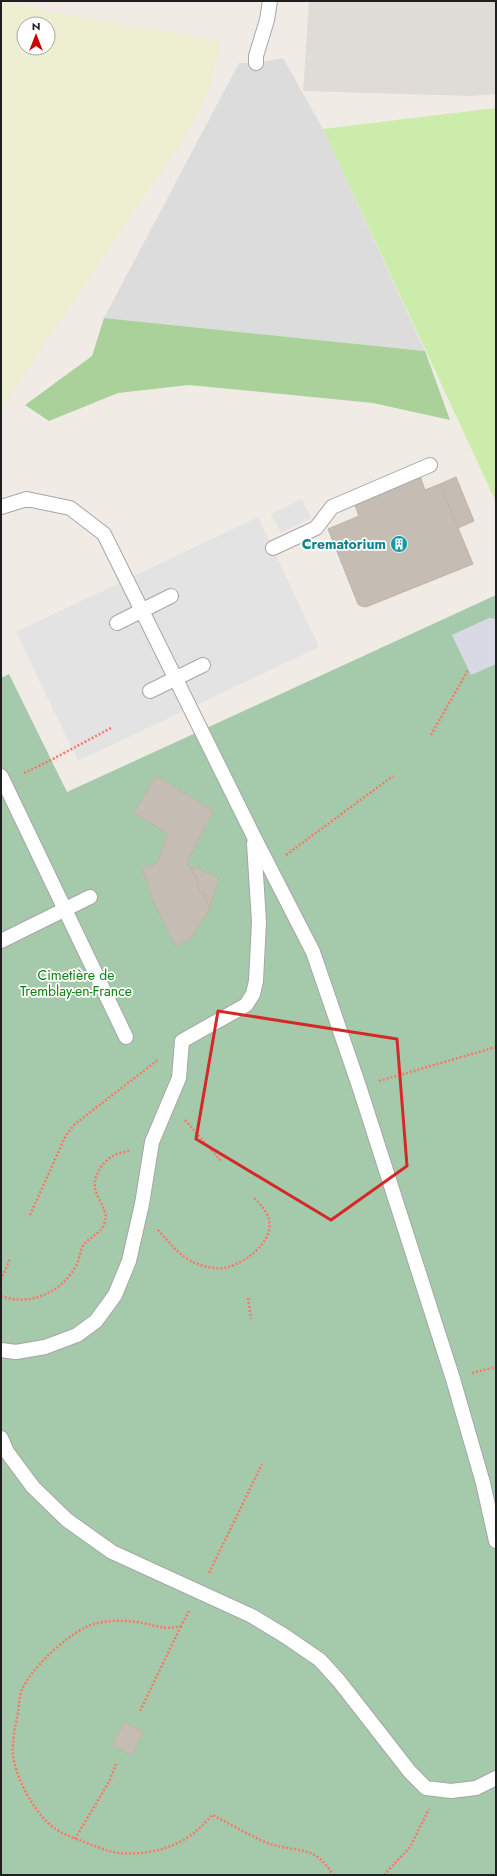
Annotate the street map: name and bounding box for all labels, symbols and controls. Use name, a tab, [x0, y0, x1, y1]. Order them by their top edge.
north arrow	[16, 16, 56, 56]
text: N	[32, 18, 40, 34]
place label: Crematorium	[302, 534, 386, 554]
building icon: Crematorium	[389, 534, 409, 554]
park label: Cimetière de Tremblay-en-France	[20, 965, 132, 1001]

